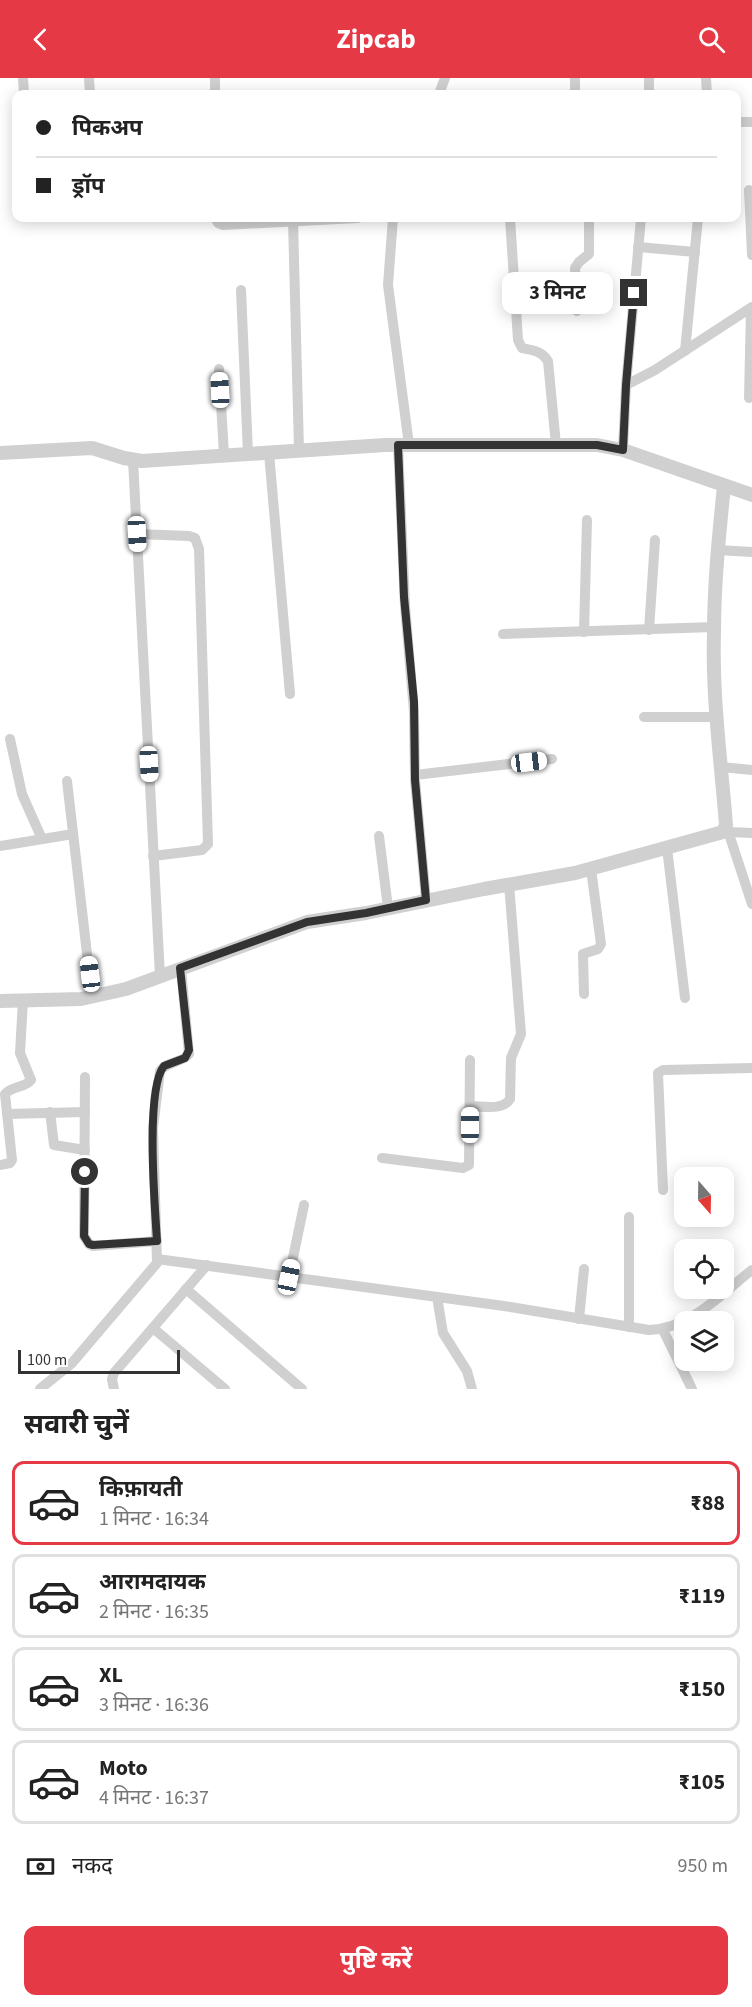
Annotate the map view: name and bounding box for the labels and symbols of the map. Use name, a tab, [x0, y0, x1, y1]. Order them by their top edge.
callout: 3 मिनट	[502, 272, 613, 314]
route end	[620, 279, 647, 306]
car	[210, 372, 230, 408]
car	[127, 516, 147, 552]
car	[139, 746, 159, 782]
car	[510, 751, 548, 773]
car	[79, 955, 101, 993]
car	[461, 1107, 479, 1143]
route start	[71, 1158, 98, 1185]
north arrow	[674, 1167, 734, 1227]
car	[276, 1258, 302, 1296]
scale bar	[18, 1347, 180, 1374]

